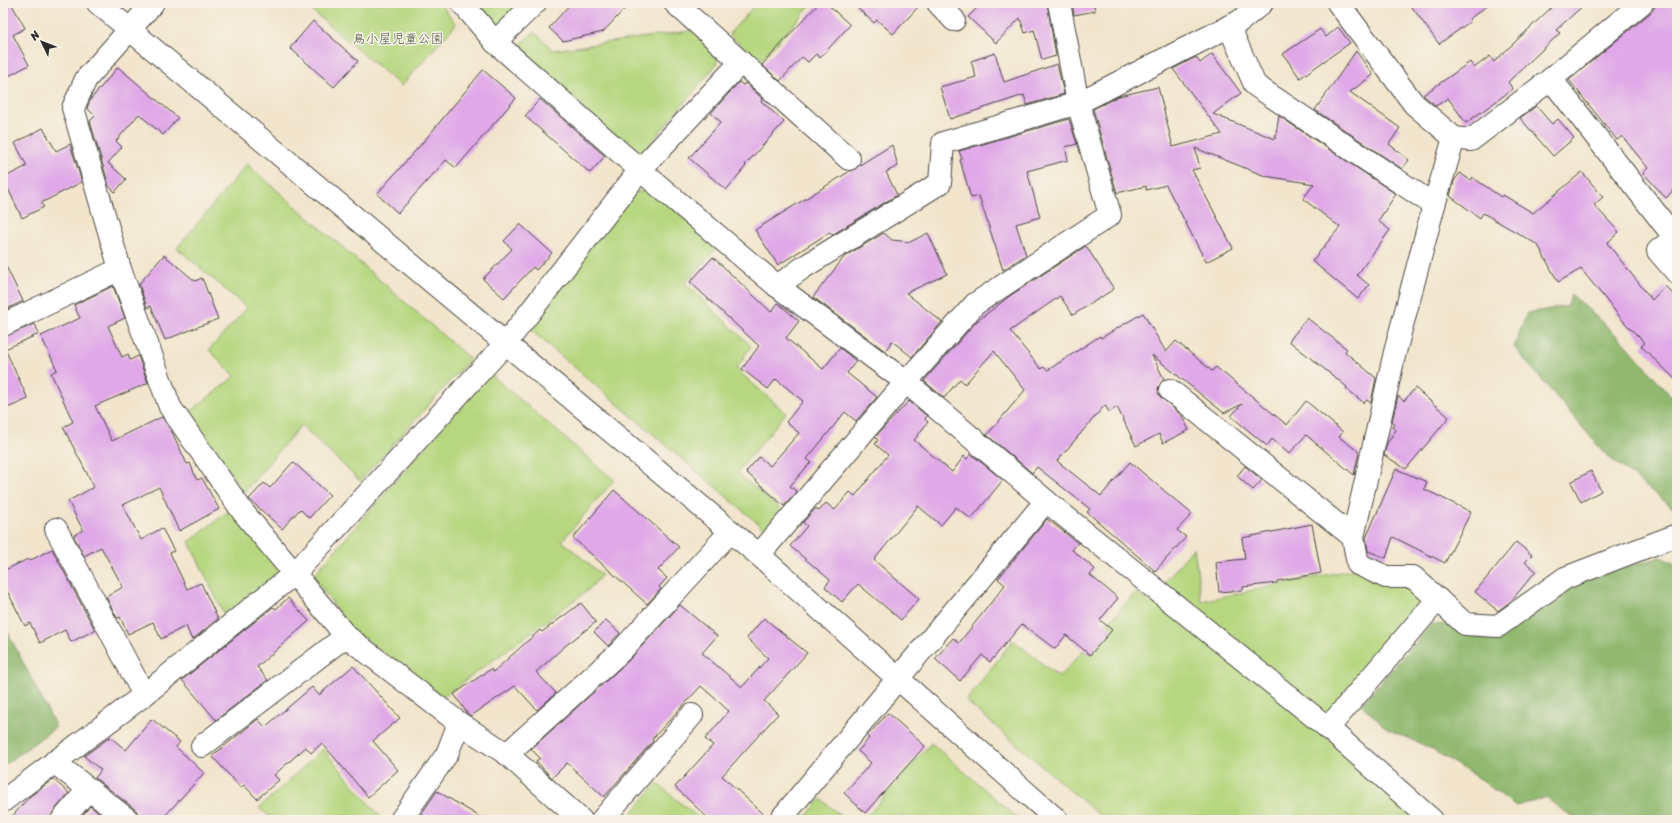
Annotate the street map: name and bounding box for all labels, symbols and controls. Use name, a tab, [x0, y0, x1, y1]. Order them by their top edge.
north arrow	[22, 22, 62, 62]
text: N	[25, 26, 45, 46]
park label: 鳥小屋児童公園	[352, 27, 444, 50]

